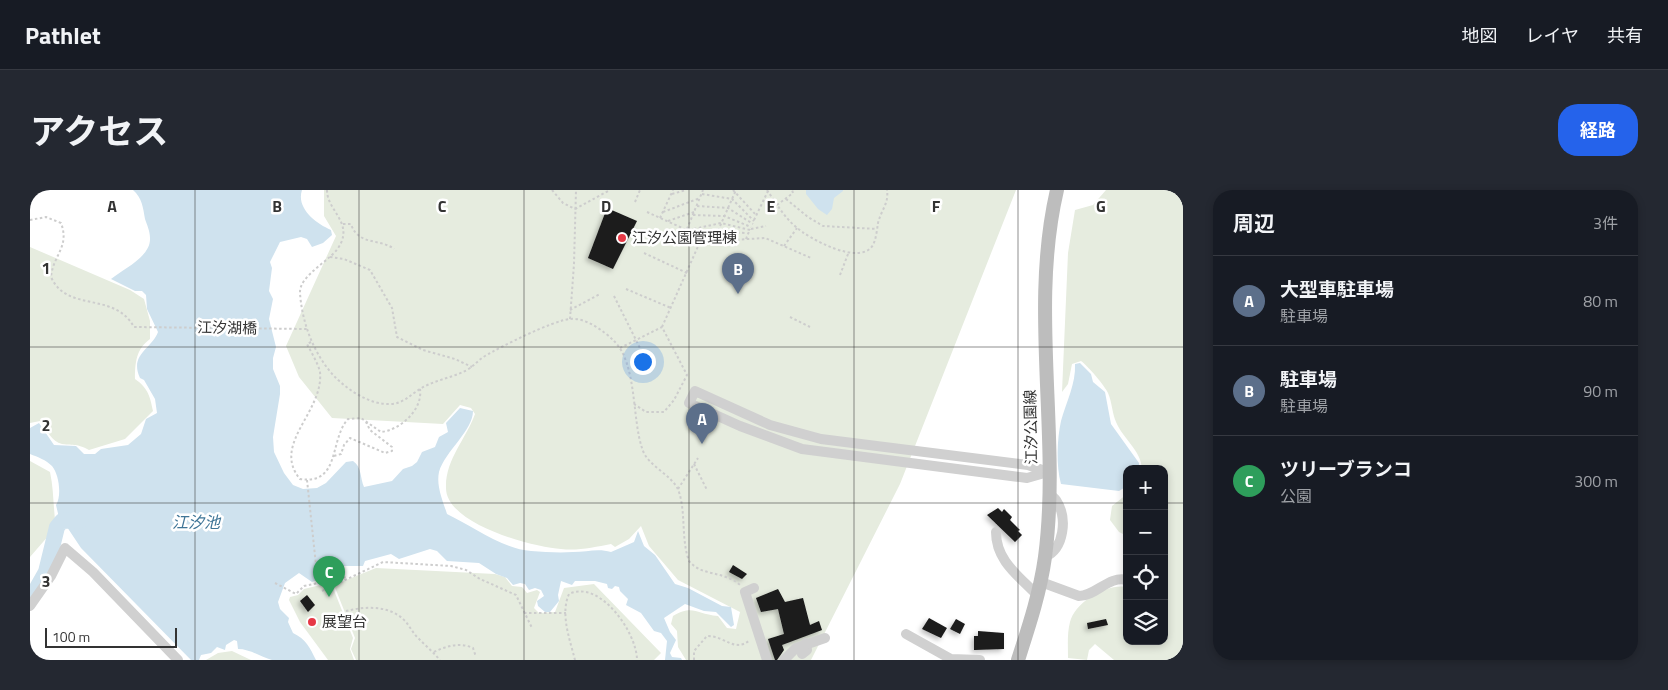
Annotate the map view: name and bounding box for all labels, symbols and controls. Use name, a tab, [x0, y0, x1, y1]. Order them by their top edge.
text: Pathlet	[25, 17, 101, 53]
text: 地図	[1462, 22, 1498, 49]
text: レイヤ	[1526, 22, 1579, 49]
text: 共有	[1607, 22, 1643, 49]
text: アクセス	[30, 104, 168, 158]
button: 経路	[1558, 104, 1638, 156]
text: A	[107, 194, 117, 218]
text: B	[272, 194, 282, 218]
text: C	[438, 194, 447, 218]
text: D	[601, 194, 611, 218]
text: E	[767, 194, 776, 218]
text: F	[932, 194, 941, 218]
text: G	[1096, 194, 1106, 218]
text: 周辺	[1233, 207, 1275, 239]
text: 3件	[1593, 211, 1618, 235]
place label: 江汐公園管理棟	[632, 226, 737, 249]
marker: 江汐公園管理棟	[616, 232, 628, 244]
pin: B	[722, 253, 754, 294]
text: 1	[42, 256, 50, 280]
text: 大型車駐車場	[1280, 274, 1394, 303]
text: A	[1244, 289, 1254, 313]
text: 80 m	[1583, 289, 1618, 313]
text: 駐車場	[1280, 304, 1328, 328]
street label: 江汐湖橋	[197, 315, 257, 340]
your location	[630, 349, 656, 375]
text: 駐車場	[1280, 364, 1337, 393]
text: B	[1244, 379, 1254, 403]
text: 90 m	[1583, 379, 1618, 403]
street label: 江汐公園線	[1018, 389, 1043, 465]
text: 駐車場	[1280, 394, 1328, 418]
pin: A	[686, 403, 718, 444]
text: 2	[42, 413, 50, 437]
text: ツリーブランコ	[1280, 454, 1412, 483]
map controls	[1123, 465, 1168, 645]
button: +	[1123, 465, 1168, 510]
text: C	[1245, 469, 1253, 493]
text: 300 m	[1574, 469, 1618, 493]
text: 公園	[1280, 484, 1312, 508]
water label: 江汐池	[172, 510, 222, 534]
button: −	[1123, 510, 1168, 555]
button: locate	[1123, 555, 1168, 600]
pin: C	[313, 556, 345, 597]
text: 3	[42, 569, 50, 593]
button: layers	[1123, 600, 1168, 645]
place label: 展望台	[322, 610, 367, 633]
marker: 展望台	[306, 616, 318, 628]
scale bar	[45, 625, 178, 648]
text: 100 m	[52, 626, 90, 647]

